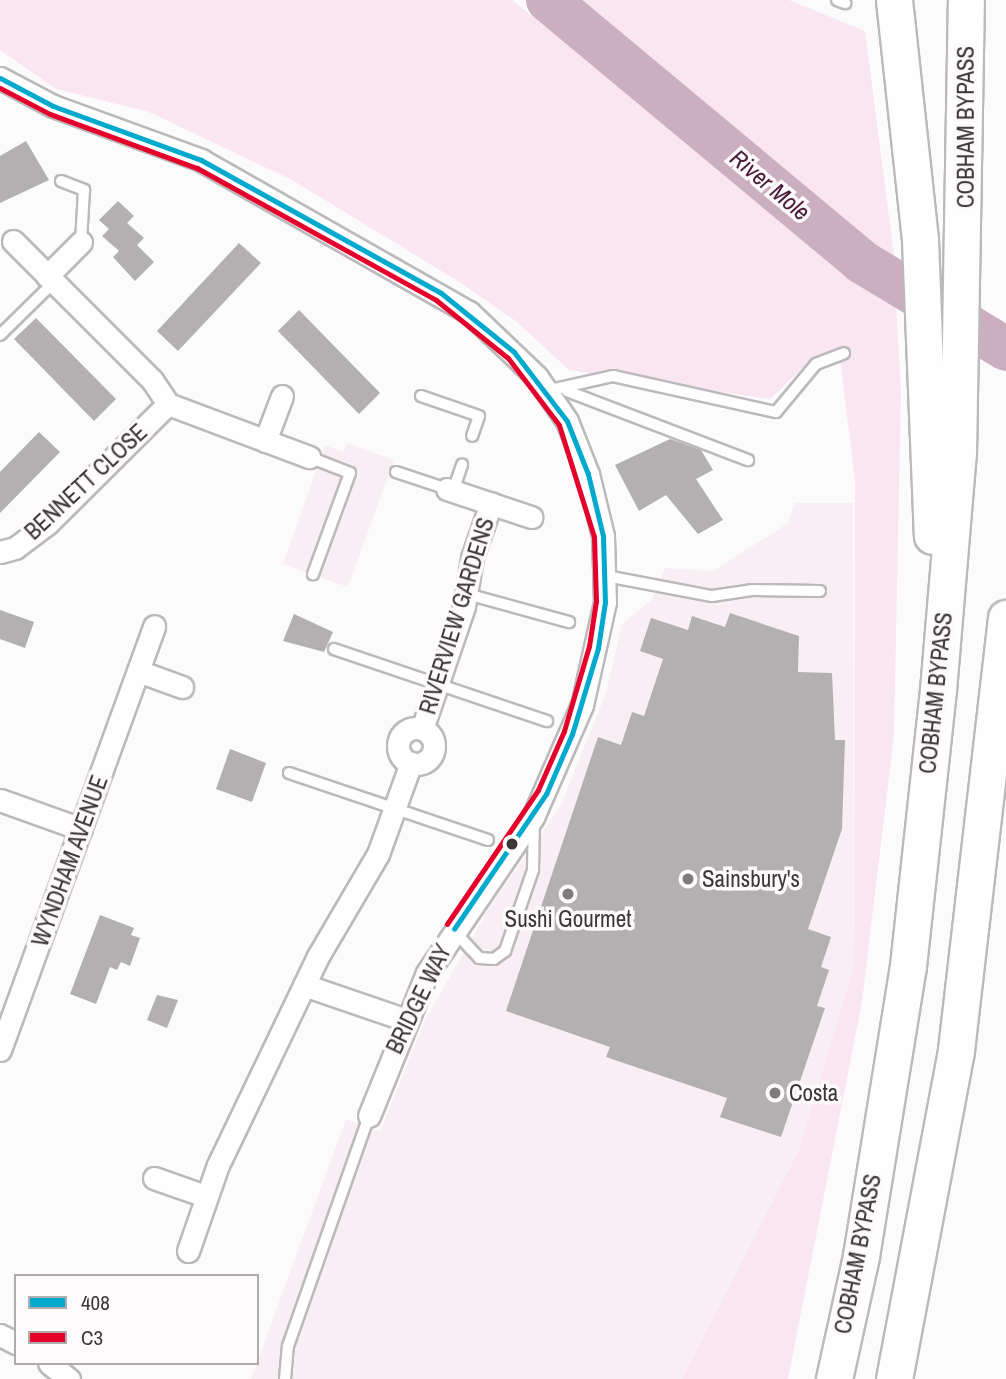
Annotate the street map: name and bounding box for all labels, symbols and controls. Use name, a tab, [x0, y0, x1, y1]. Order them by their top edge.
street label: COBHAM BYPASS	[952, 46, 980, 208]
water label: River Mole	[724, 143, 816, 227]
street label: BENNETT CLOSE	[19, 418, 153, 546]
street label: RIVERVIEW GARDENS	[414, 514, 500, 718]
street label: COBHAM BYPASS	[914, 611, 958, 775]
street label: WYNDHAM AVENUE	[26, 771, 114, 951]
unlabelled marker	[505, 837, 519, 851]
place label: Sainsbury's	[702, 865, 800, 893]
marker: Sainsbury's	[680, 871, 696, 887]
marker: Sushi Gourmet	[560, 886, 576, 902]
place label: Sushi Gourmet	[505, 905, 631, 933]
street label: BRIDGE WAY	[381, 940, 457, 1058]
place label: Costa	[789, 1079, 838, 1107]
marker: Costa	[767, 1085, 783, 1101]
street label: COBHAM BYPASS	[829, 1172, 887, 1336]
legend	[14, 1274, 259, 1365]
text: 408	[81, 1288, 110, 1317]
text: C3	[81, 1323, 103, 1352]

